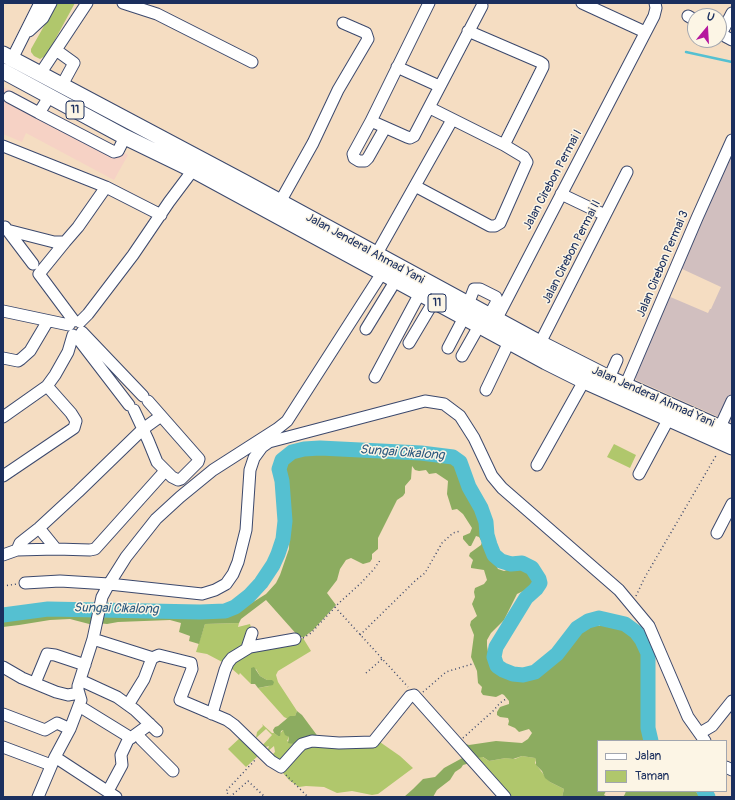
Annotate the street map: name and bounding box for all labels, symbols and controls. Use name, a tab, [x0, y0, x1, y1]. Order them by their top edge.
north arrow	[687, 8, 727, 48]
text: U	[705, 10, 716, 24]
road number: 11	[66, 101, 84, 119]
street label: Jalan Cirebon Permai I	[521, 128, 585, 232]
street label: Jalan Cirebon Permai II	[540, 198, 604, 306]
street label: Jalan Cirebon Permai 3	[634, 209, 692, 319]
street label: Jalan Jenderal Ahmad Yani	[303, 210, 427, 288]
road number: 11	[428, 294, 446, 312]
street label: Jalan Jenderal Ahmad Yani	[589, 363, 717, 431]
water label: Sungai Cikalong	[359, 442, 445, 464]
water label: Sungai Cikalong	[73, 600, 159, 618]
legend	[597, 740, 727, 792]
text: Jalan	[635, 749, 661, 764]
text: Taman	[635, 769, 669, 784]

